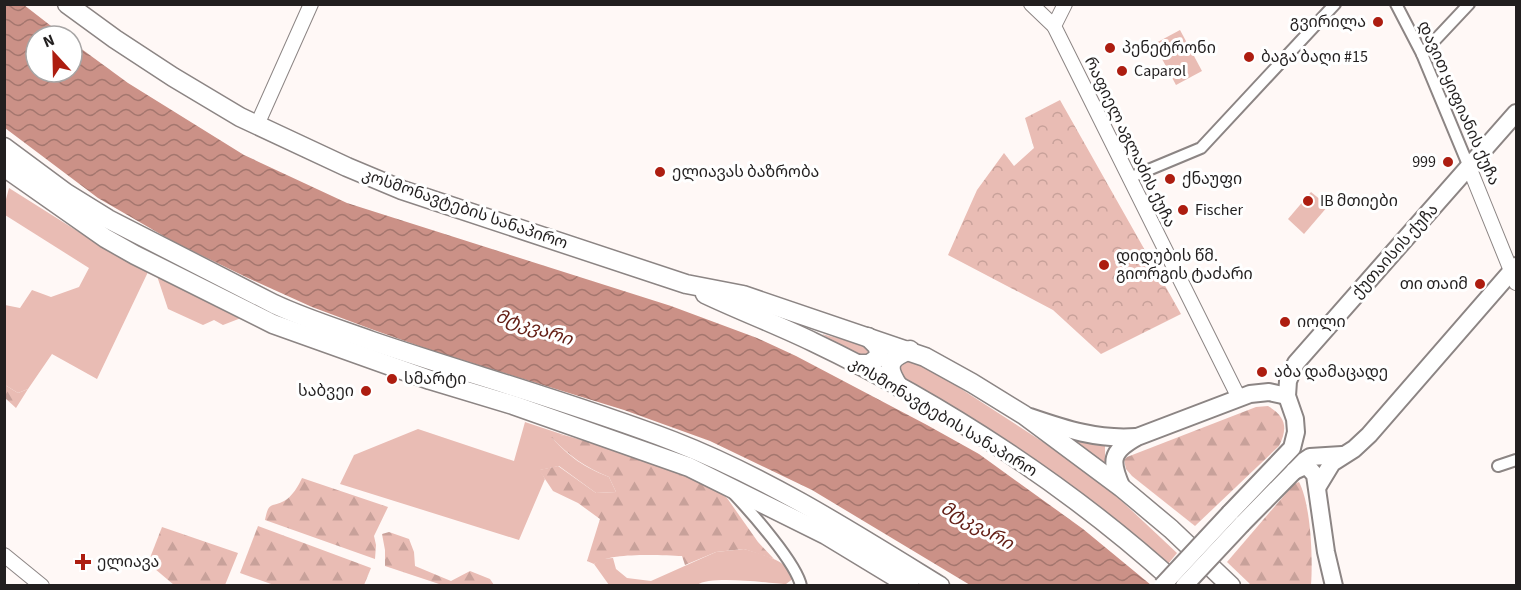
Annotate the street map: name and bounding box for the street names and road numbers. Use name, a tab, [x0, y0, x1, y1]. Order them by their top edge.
street label: დავით ყიფიანის ქუჩა	[1413, 17, 1505, 189]
street label: რაფიელ აგლაძის ქუჩა	[1079, 53, 1181, 231]
street label: კოსმონავტების სანაპირო	[359, 163, 571, 255]
street label: ქუთაისის ქუჩა	[1347, 199, 1443, 303]
street label: კოსმონავტების სანაპირო	[845, 352, 1041, 482]

